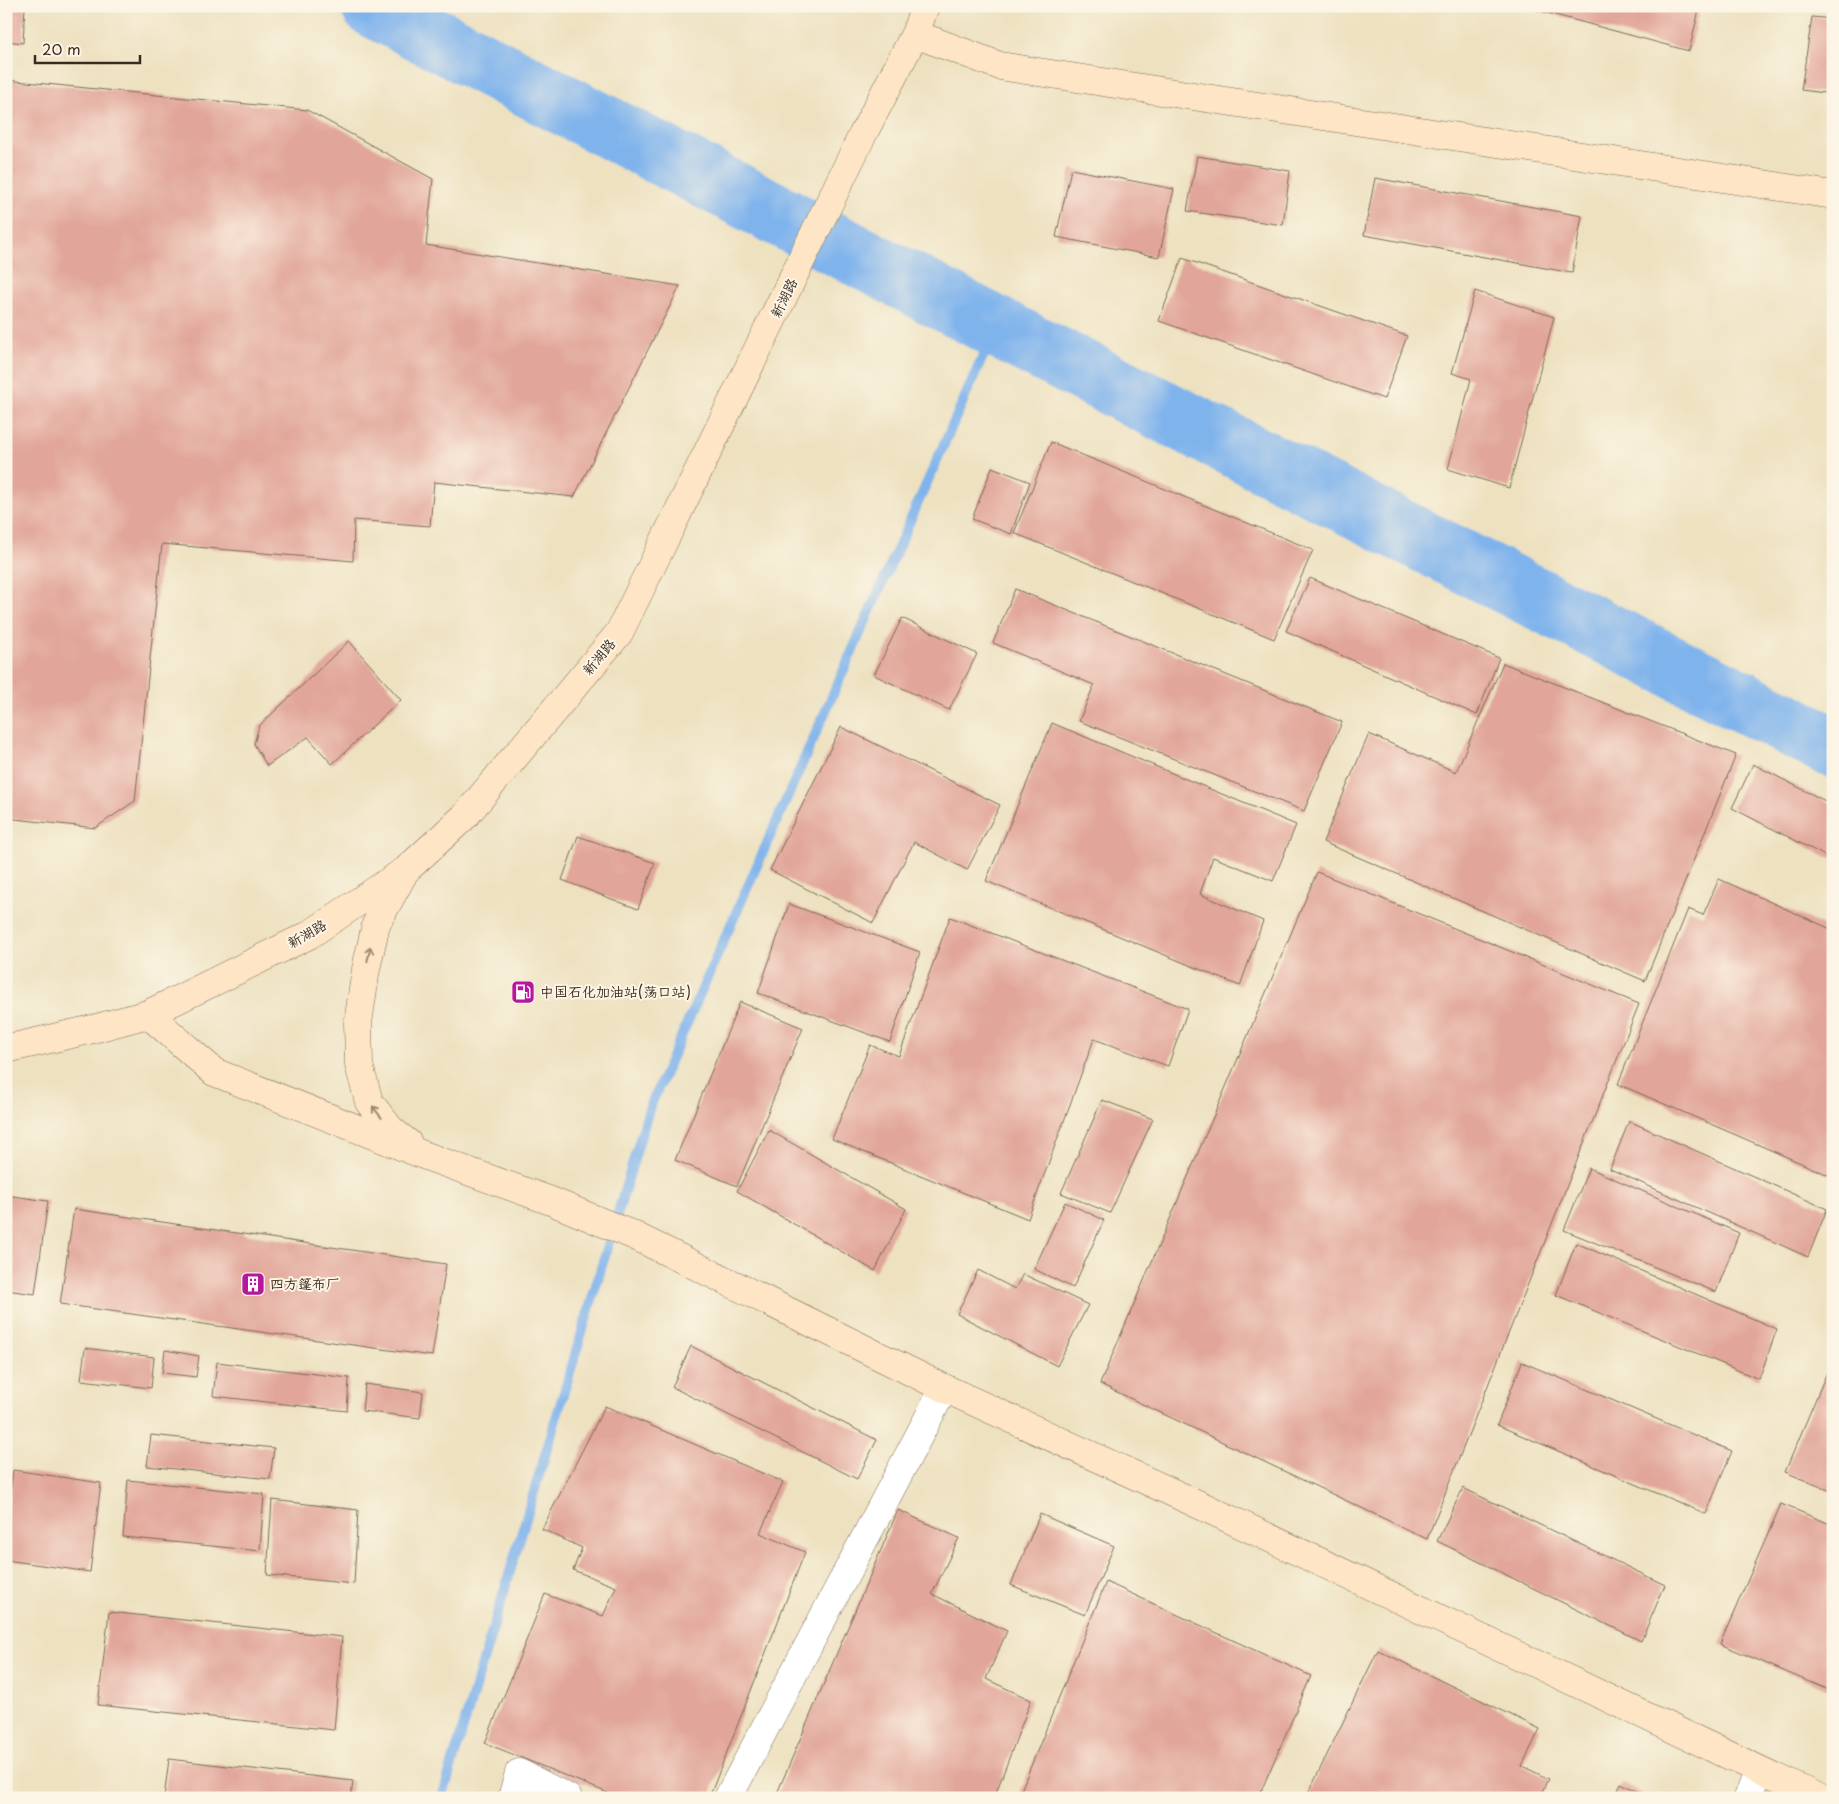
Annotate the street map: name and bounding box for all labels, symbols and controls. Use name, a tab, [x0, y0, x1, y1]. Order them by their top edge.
scale bar	[35, 32, 140, 64]
text: 20 m	[42, 37, 81, 60]
street label: 新湖路	[765, 274, 802, 321]
street label: 新湖路	[577, 634, 620, 680]
street label: 新湖路	[283, 914, 330, 953]
one-way arrow	[365, 947, 374, 963]
fuel station icon: 中国石化加油站(荡口站)	[510, 979, 536, 1005]
place label: 中国石化加油站(荡口站)	[540, 981, 691, 1002]
one-way arrow	[371, 1106, 382, 1119]
building icon: 四方篷布厂	[240, 1271, 266, 1297]
place label: 四方篷布厂	[270, 1273, 340, 1294]

